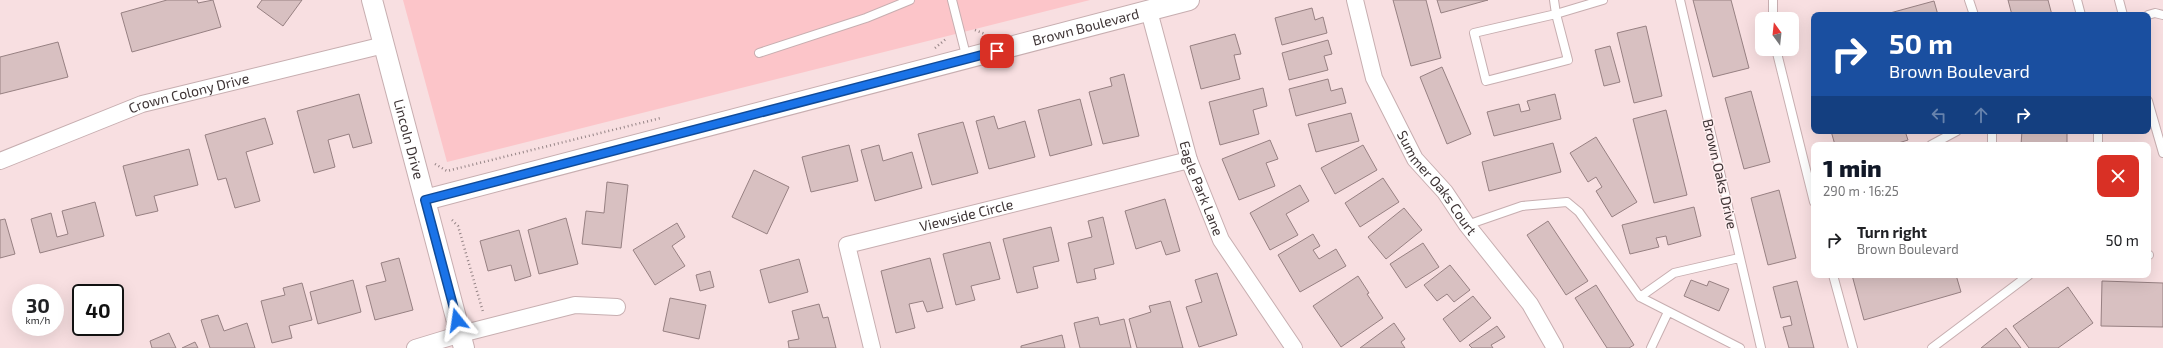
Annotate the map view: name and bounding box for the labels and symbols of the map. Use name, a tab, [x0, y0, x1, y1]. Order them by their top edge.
street label: Brown Boulevard	[1030, 4, 1141, 49]
north arrow	[1755, 12, 1799, 56]
pin	[980, 34, 1014, 68]
street label: Crown Colony Drive	[126, 69, 251, 117]
street label: Lincoln Drive	[391, 97, 428, 181]
street label: Brown Oaks Drive	[1700, 117, 1741, 231]
street label: Summer Oaks Court	[1394, 127, 1481, 238]
street label: Eagle Park Lane	[1176, 139, 1227, 238]
street label: Viewside Circle	[918, 195, 1015, 235]
speed limit sign: 40	[72, 284, 124, 336]
position arrow	[436, 299, 478, 341]

